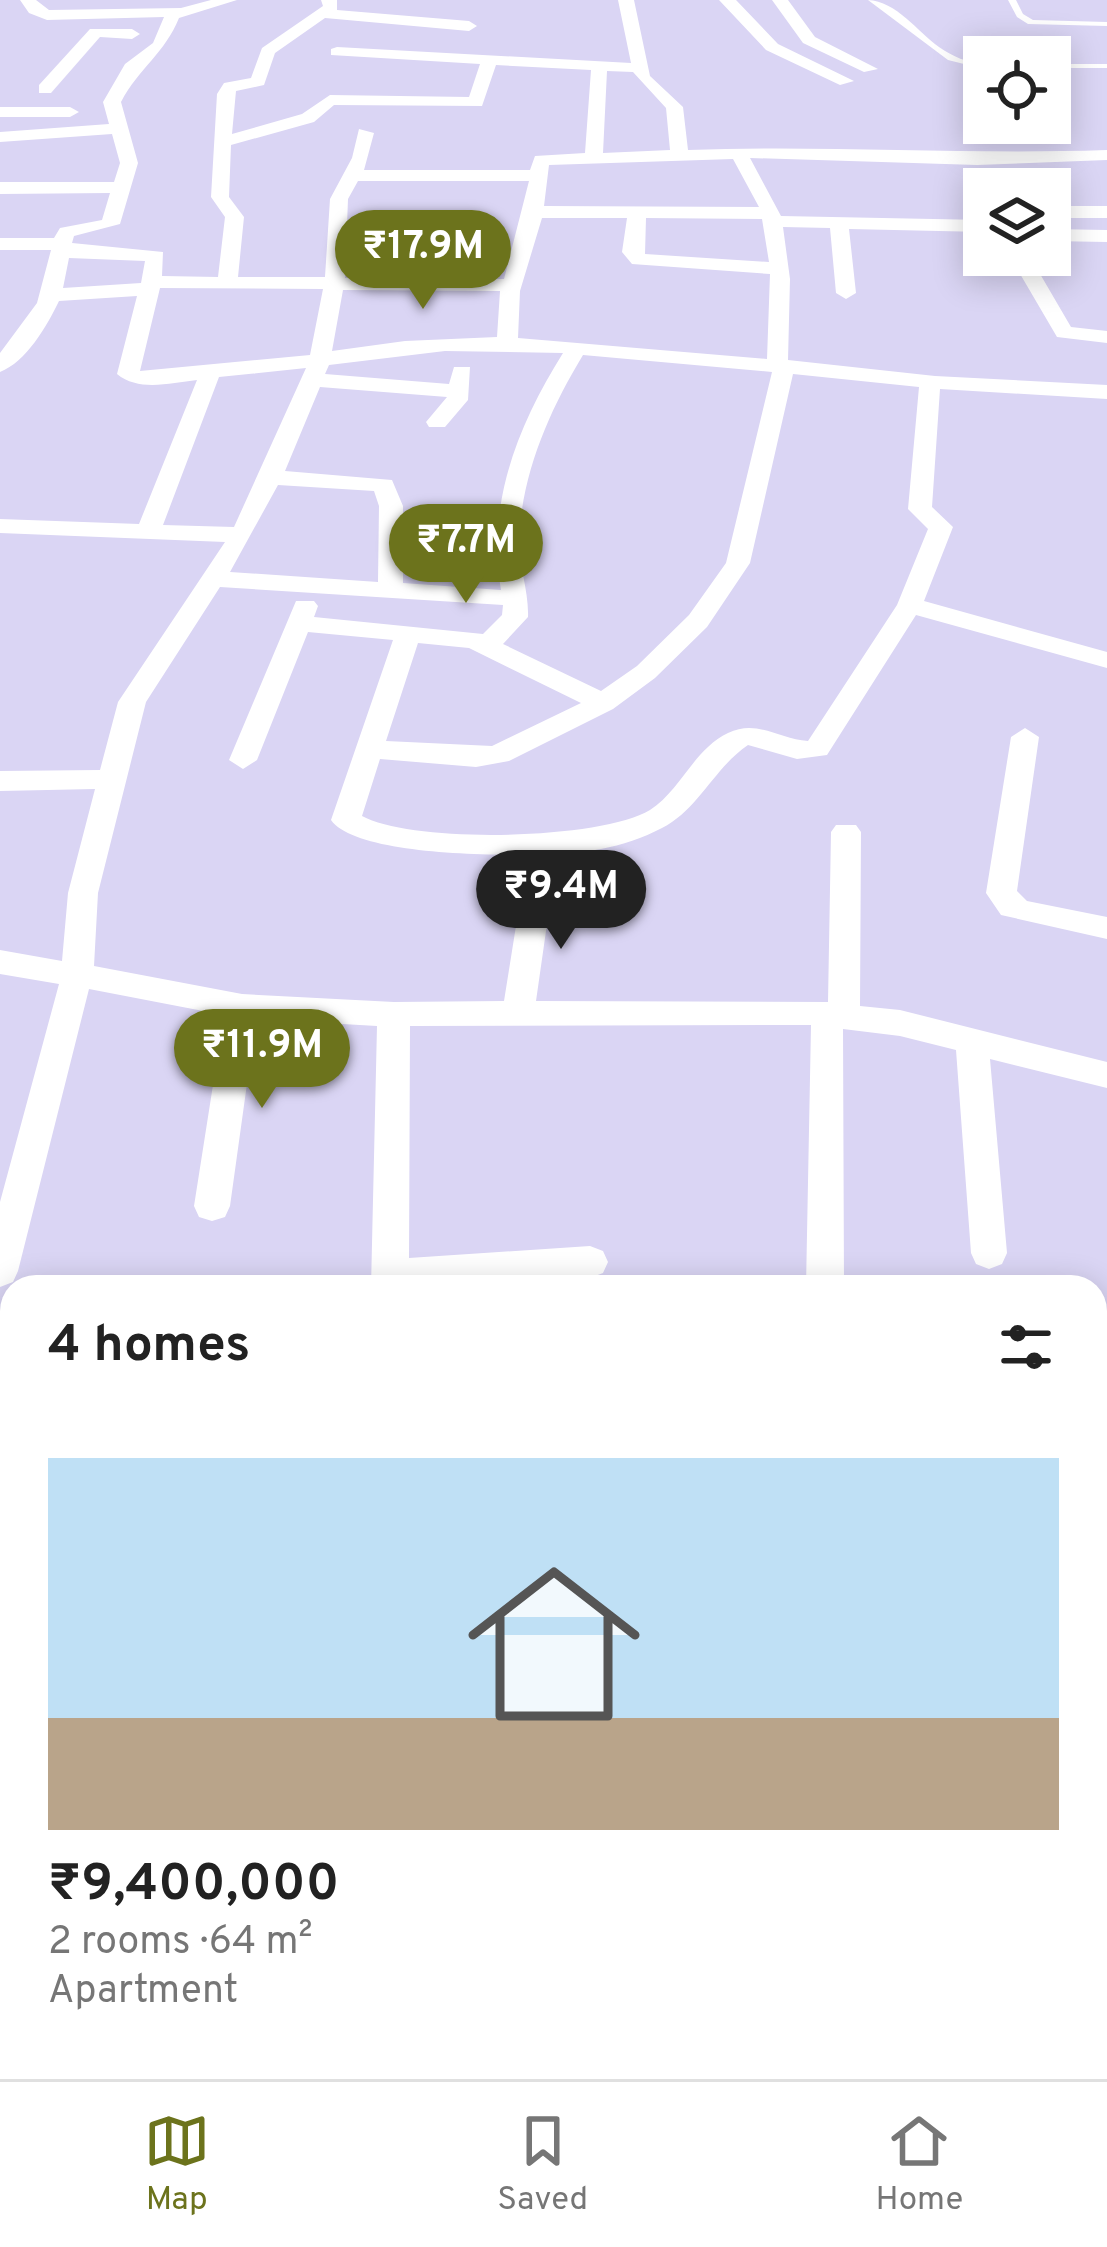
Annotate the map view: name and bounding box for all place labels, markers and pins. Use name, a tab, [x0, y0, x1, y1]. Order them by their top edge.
pin: ₹17.9M	[325, 210, 521, 312]
pin: ₹7.7M	[382, 504, 550, 606]
pin: ₹9.4M	[477, 850, 645, 952]
pin: ₹11.9M	[164, 1009, 360, 1111]

